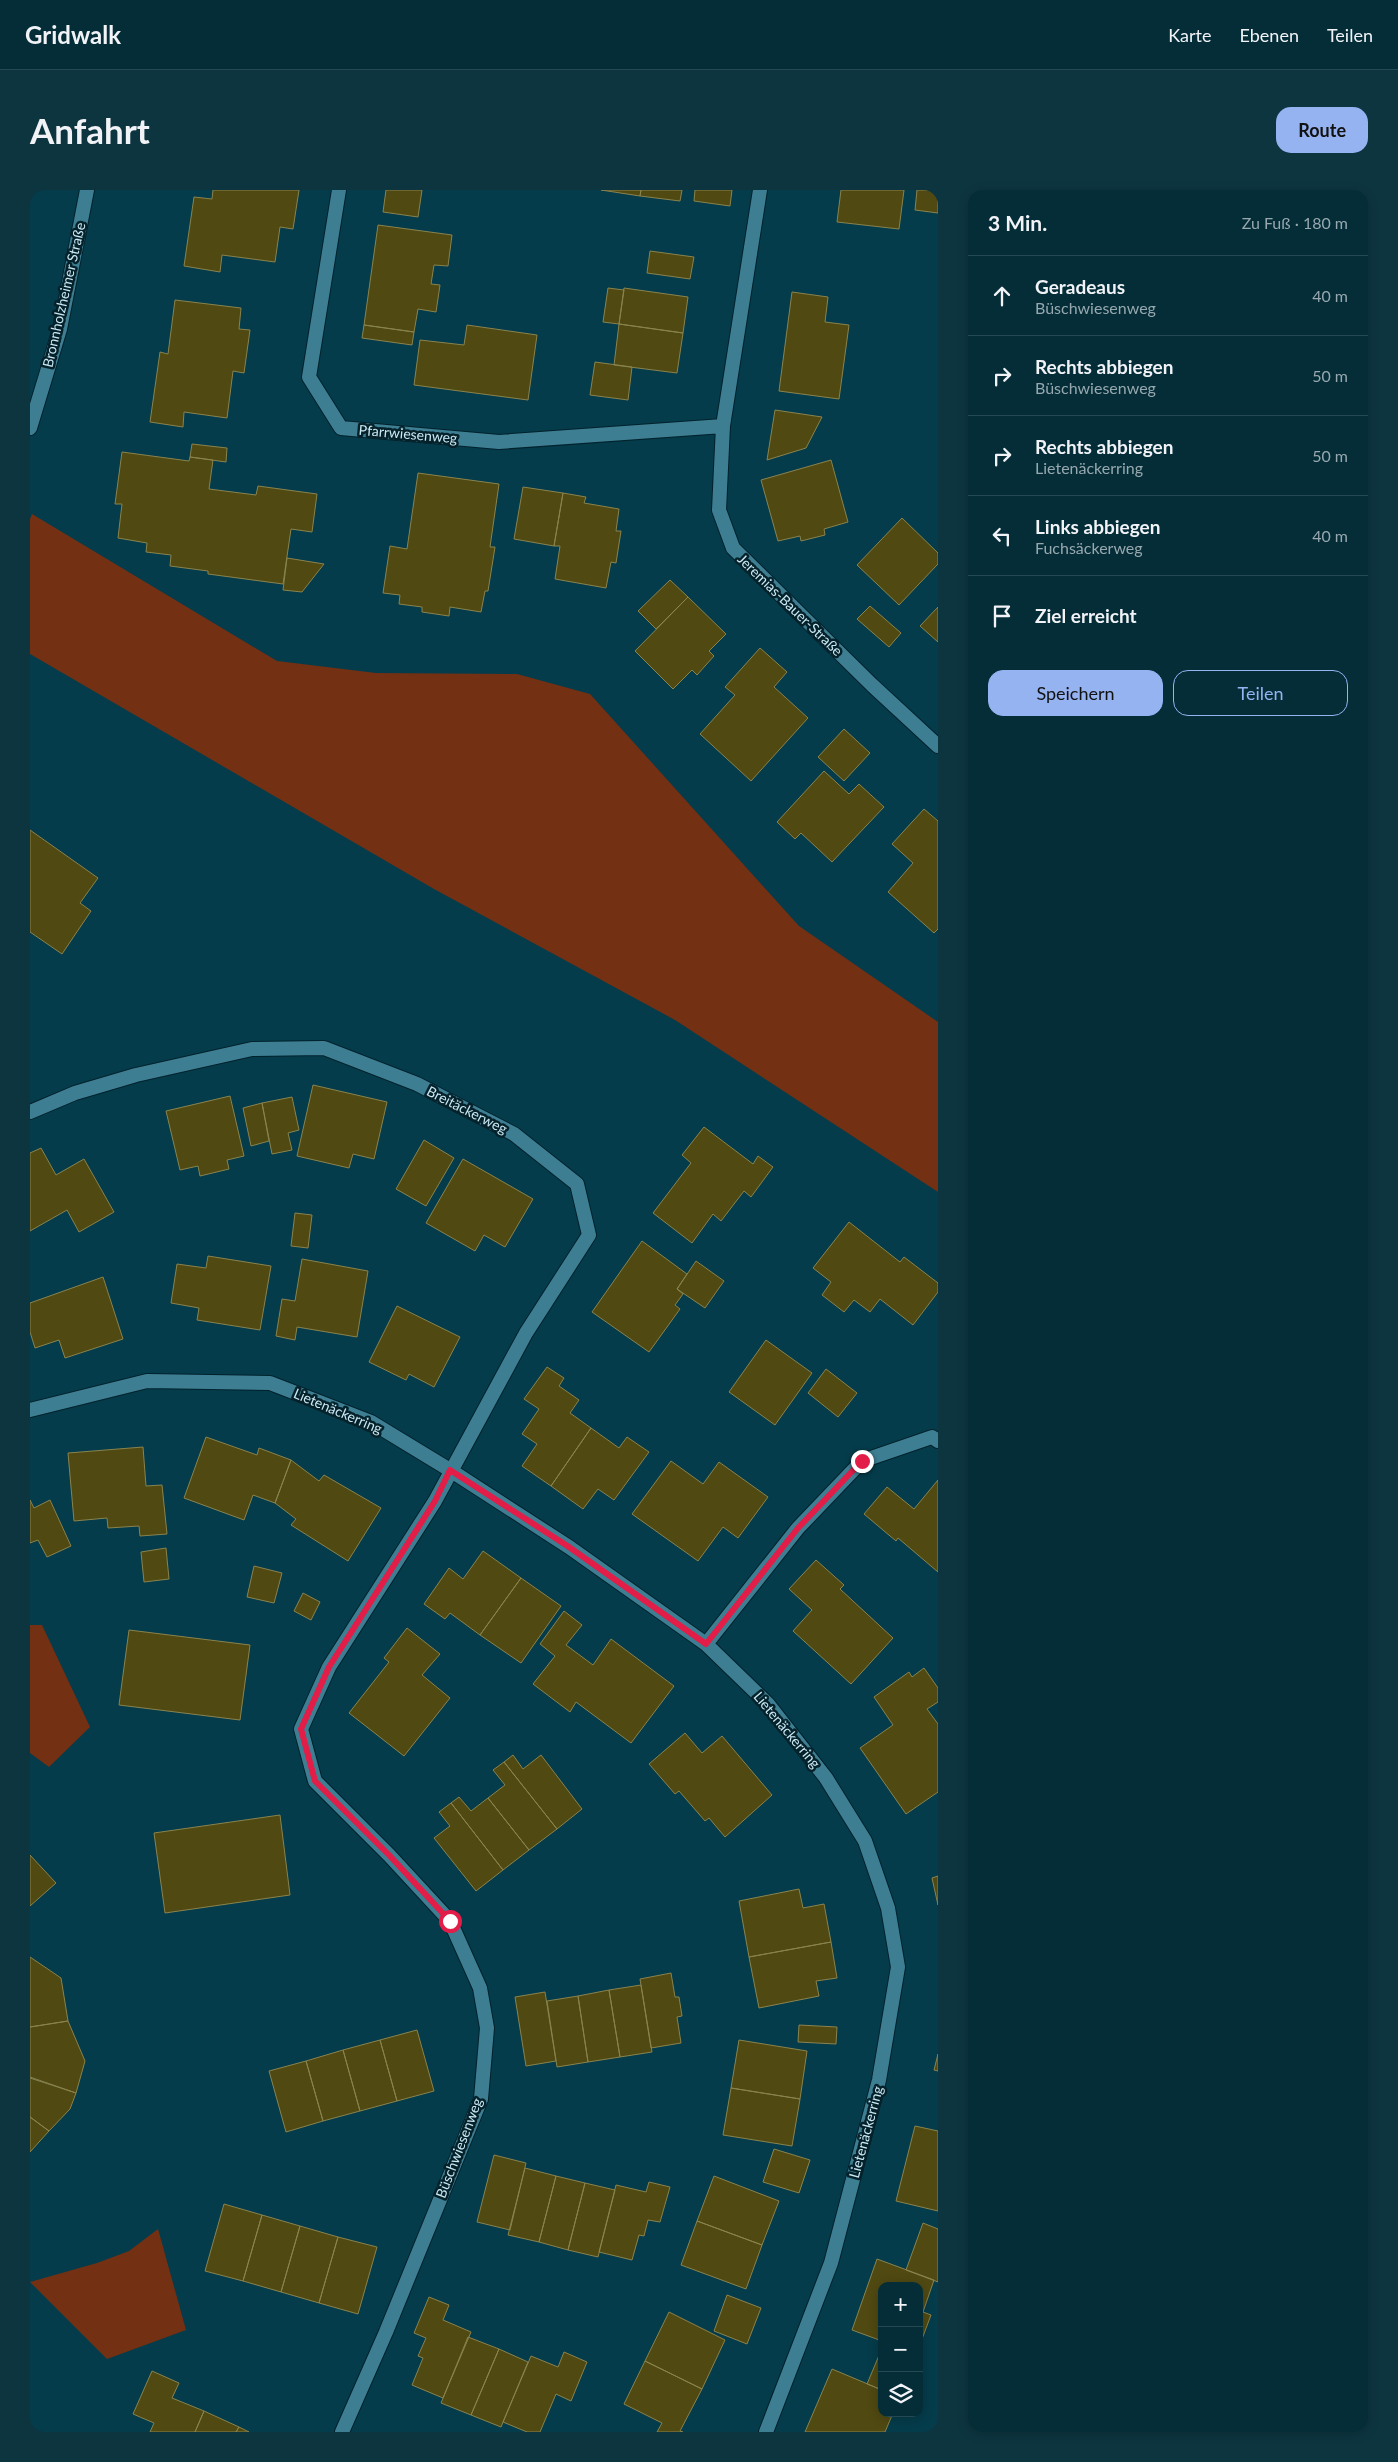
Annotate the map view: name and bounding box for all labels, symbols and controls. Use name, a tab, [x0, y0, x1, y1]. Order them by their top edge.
text: Gridwalk	[25, 20, 121, 49]
text: Karte	[1168, 24, 1211, 46]
text: Ebenen	[1239, 24, 1299, 46]
text: Teilen	[1327, 24, 1373, 46]
button: Route	[1276, 107, 1368, 153]
text: Anfahrt	[30, 109, 150, 151]
text: 3 Min.	[988, 210, 1047, 235]
text: Zu Fuß · 180 m	[1242, 213, 1348, 232]
street label: Bronnholzheimer Straße	[39, 221, 88, 369]
text: Geradeaus	[1035, 275, 1125, 298]
icon: ahead	[988, 282, 1016, 310]
text: 40 m	[1312, 286, 1348, 305]
text: Büschwiesenweg	[1035, 298, 1156, 317]
text: Rechts abbiegen	[1035, 355, 1173, 378]
icon: right	[988, 362, 1016, 390]
text: 50 m	[1312, 366, 1348, 385]
text: Büschwiesenweg	[1035, 378, 1156, 397]
street label: Pfarrwiesenweg	[358, 421, 458, 446]
text: Rechts abbiegen	[1035, 435, 1173, 458]
icon: right	[988, 442, 1016, 470]
text: 50 m	[1312, 446, 1348, 465]
text: Lietenäckerring	[1035, 458, 1143, 477]
text: Links abbiegen	[1035, 515, 1160, 538]
icon: left	[988, 522, 1016, 550]
text: 40 m	[1312, 526, 1348, 545]
text: Fuchsäckerweg	[1035, 538, 1143, 557]
street label: Jeremias-Bauer-Straße	[734, 550, 846, 659]
icon: arrive	[988, 602, 1016, 630]
text: Ziel erreicht	[1035, 604, 1137, 627]
button: Speichern	[988, 670, 1163, 716]
button: Teilen	[1173, 670, 1348, 716]
street label: Breitäckerweg	[424, 1082, 510, 1137]
street label: Lietenäckerring	[291, 1384, 385, 1437]
route end	[851, 1450, 874, 1473]
street label: Lietenäckerring	[751, 1688, 824, 1771]
route start	[439, 1910, 462, 1933]
street label: Lietenäckerring	[845, 2084, 886, 2180]
street label: Büschwiesenweg	[432, 2095, 485, 2200]
map controls	[878, 2282, 923, 2417]
button: +	[878, 2282, 923, 2327]
button: −	[878, 2327, 923, 2372]
button: layers	[878, 2372, 923, 2417]

